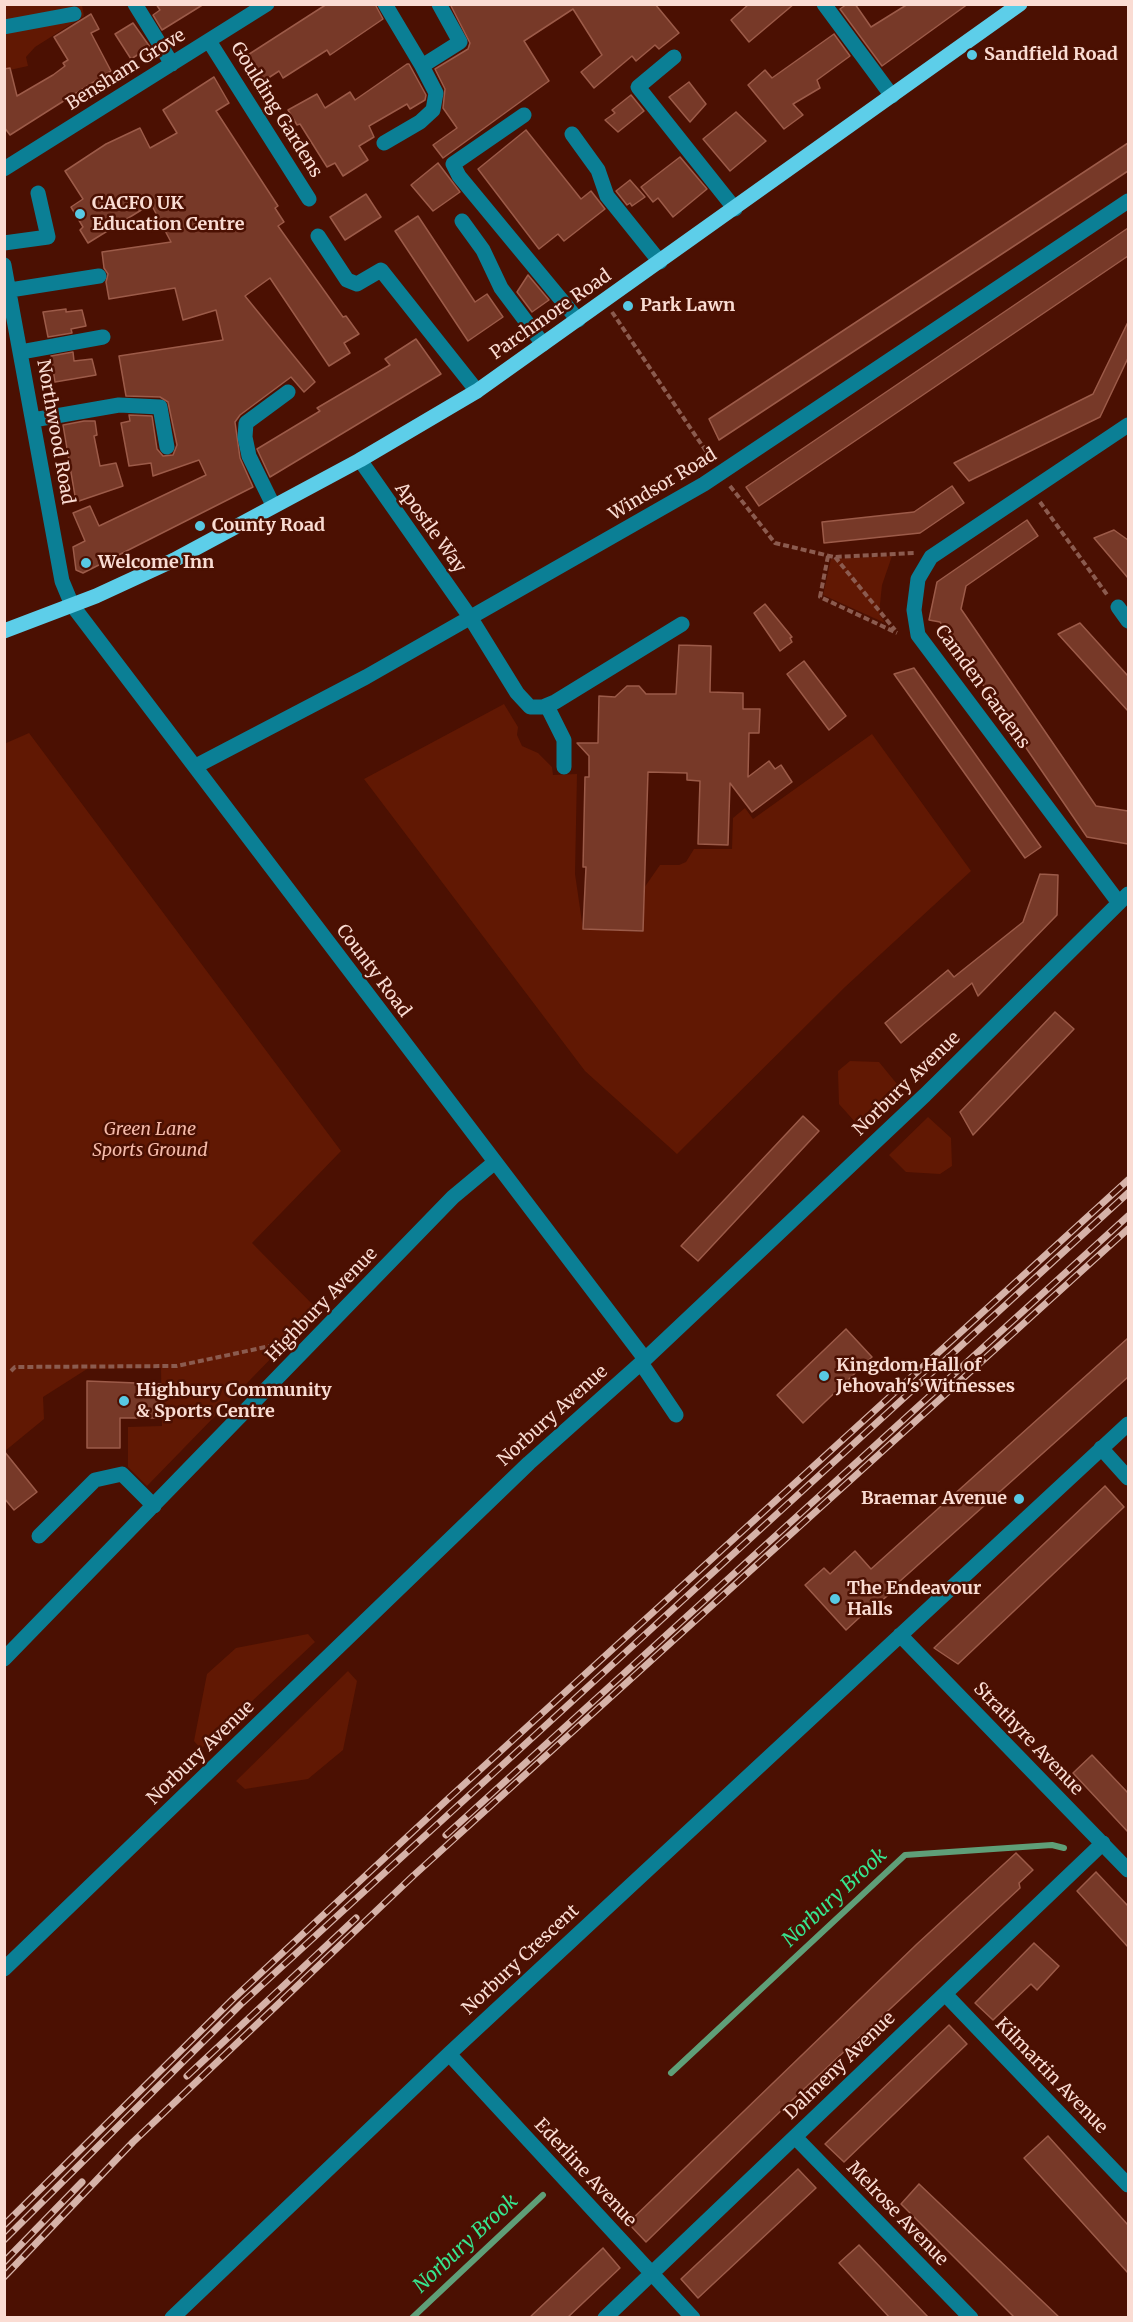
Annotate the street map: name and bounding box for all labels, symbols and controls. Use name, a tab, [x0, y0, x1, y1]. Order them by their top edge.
street label: Bensham Grove	[62, 25, 190, 115]
street label: Goulding Gardens	[226, 38, 326, 182]
place label: Sandfield Road	[984, 44, 1118, 66]
marker: Sandfield Road	[965, 48, 979, 62]
place label: CACFO UK Education Centre	[92, 193, 244, 236]
marker: CACFO UK Education Centre	[73, 207, 87, 221]
street label: Parchmore Road	[486, 265, 616, 365]
place label: Park Lawn	[640, 295, 735, 317]
marker: Park Lawn	[621, 299, 635, 313]
street label: Northwood Road	[32, 358, 78, 506]
street label: Windsor Road	[605, 444, 721, 526]
street label: Apostle Way	[390, 479, 470, 577]
place label: County Road	[212, 515, 325, 537]
marker: County Road	[193, 519, 207, 533]
place label: Welcome Inn	[98, 552, 214, 574]
marker: Welcome Inn	[79, 556, 93, 570]
street label: Camden Gardens	[930, 621, 1034, 753]
street label: County Road	[331, 920, 415, 1022]
street label: Norbury Avenue	[849, 1028, 965, 1140]
park label: Green Lane Sports Ground	[92, 1119, 208, 1162]
street label: Highbury Avenue	[262, 1243, 382, 1367]
place label: Kingdom Hall of Jehovah's Witnesses	[836, 1355, 1015, 1398]
street label: Norbury Avenue	[494, 1361, 612, 1471]
marker: Kingdom Hall of Jehovah's Witnesses	[817, 1369, 831, 1383]
place label: Highbury Community & Sports Centre	[136, 1380, 332, 1422]
marker: Highbury Community & Sports Centre	[117, 1394, 131, 1408]
place label: Braemar Avenue	[861, 1488, 1007, 1510]
marker: Braemar Avenue	[1012, 1492, 1026, 1506]
place label: The Endeavour Halls	[847, 1578, 981, 1620]
marker: The Endeavour Halls	[828, 1592, 842, 1606]
street label: Strathyre Avenue	[969, 1678, 1087, 1800]
street label: Norbury Avenue	[143, 1697, 259, 1809]
water label: Norbury Brook	[778, 1844, 892, 1952]
street label: Norbury Crescent	[458, 1900, 584, 2020]
street label: Dalmeny Avenue	[780, 2008, 900, 2124]
street label: Kilmartin Avenue	[990, 2014, 1112, 2138]
street label: Ederline Avenue	[529, 2115, 641, 2231]
street label: Melrose Avenue	[842, 2157, 952, 2271]
water label: Norbury Brook	[409, 2190, 523, 2298]

